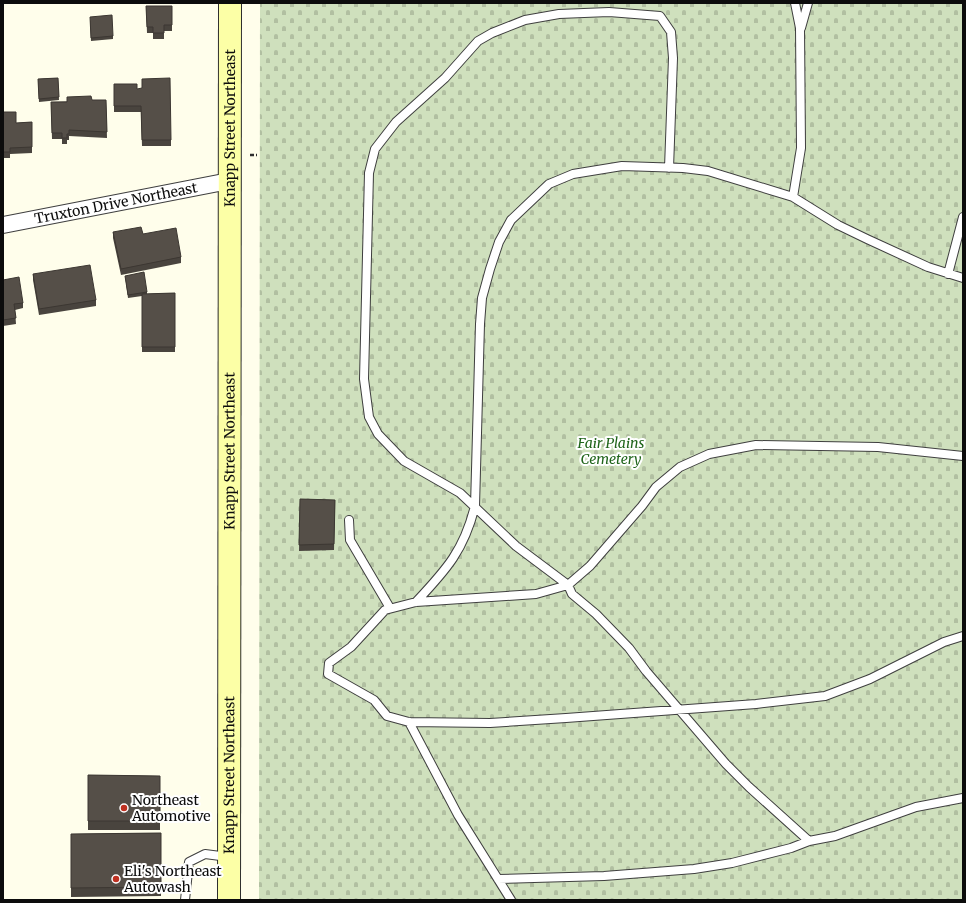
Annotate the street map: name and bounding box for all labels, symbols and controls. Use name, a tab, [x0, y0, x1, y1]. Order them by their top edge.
street label: Knapp Street Northeast	[221, 49, 239, 207]
street label: Truxton Drive Northeast	[33, 178, 200, 228]
street label: Knapp Street Northeast	[220, 372, 239, 530]
park label: Fair Plains Cemetery	[577, 434, 645, 468]
street label: Knapp Street Northeast	[220, 696, 238, 854]
place label: Northeast Automotive	[131, 791, 211, 825]
marker: Northeast Automotive	[119, 803, 129, 813]
place label: Eli's Northeast Autowash	[123, 862, 222, 896]
marker: Eli's Northeast Autowash	[111, 874, 121, 884]

